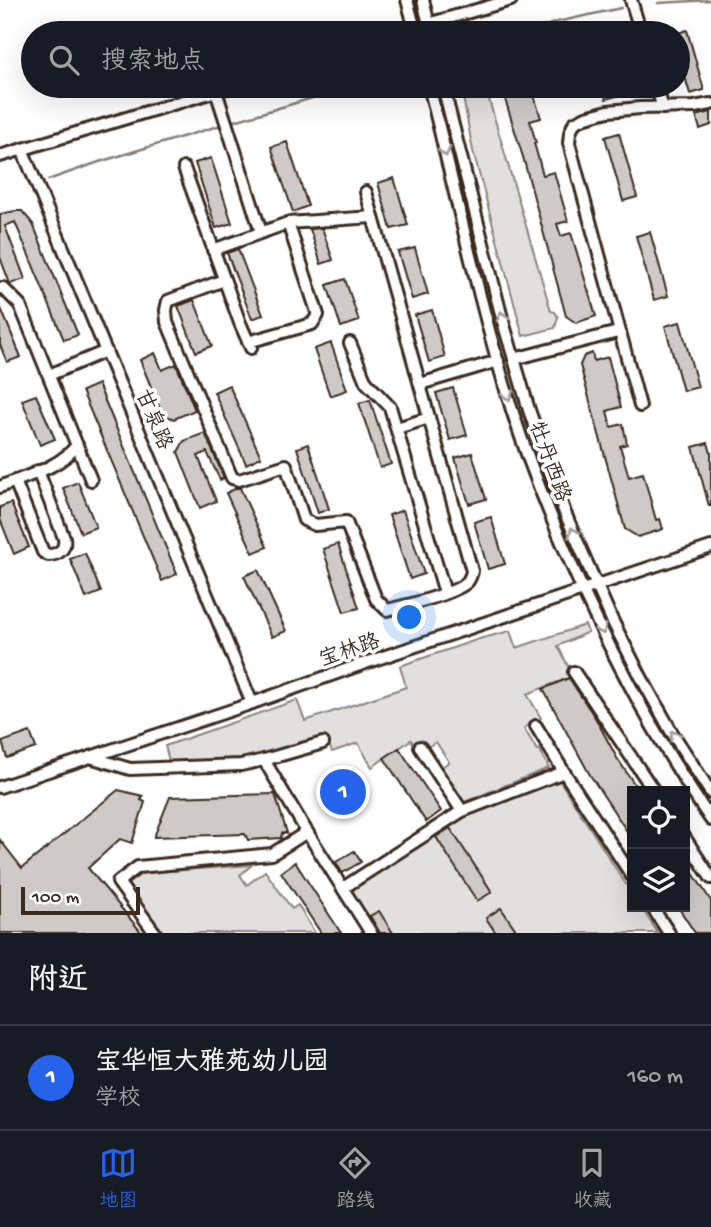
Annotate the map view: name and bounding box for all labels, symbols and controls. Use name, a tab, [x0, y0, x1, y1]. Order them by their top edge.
search box	[21, 21, 690, 98]
icon: search	[45, 41, 83, 79]
text: 搜索地点	[101, 48, 205, 79]
one-way arrow	[437, 146, 451, 158]
one-way arrow	[496, 310, 510, 322]
street label: 甘泉路	[128, 386, 177, 454]
one-way arrow	[500, 390, 515, 402]
street label: 牡丹西路	[522, 418, 576, 506]
one-way arrow	[568, 526, 582, 538]
your location	[392, 600, 426, 634]
one-way arrow	[593, 623, 607, 635]
street label: 宝林路	[316, 628, 384, 674]
one-way arrow	[670, 730, 683, 743]
pin: 1	[320, 766, 366, 818]
map controls	[627, 786, 690, 912]
button: locate	[627, 786, 690, 849]
button: layers	[627, 849, 690, 912]
scale bar	[21, 884, 140, 916]
text: 100 m	[32, 887, 79, 910]
text: 附近	[28, 965, 88, 1000]
text: 宝华恒大雅苑幼儿园	[95, 1049, 329, 1080]
text: 1	[46, 1064, 56, 1091]
text: 160 m	[627, 1064, 683, 1091]
text: 学校	[95, 1086, 141, 1113]
tab: 地图	[99, 1144, 138, 1214]
tab: 路线	[336, 1144, 375, 1214]
tab: 收藏	[573, 1144, 612, 1214]

